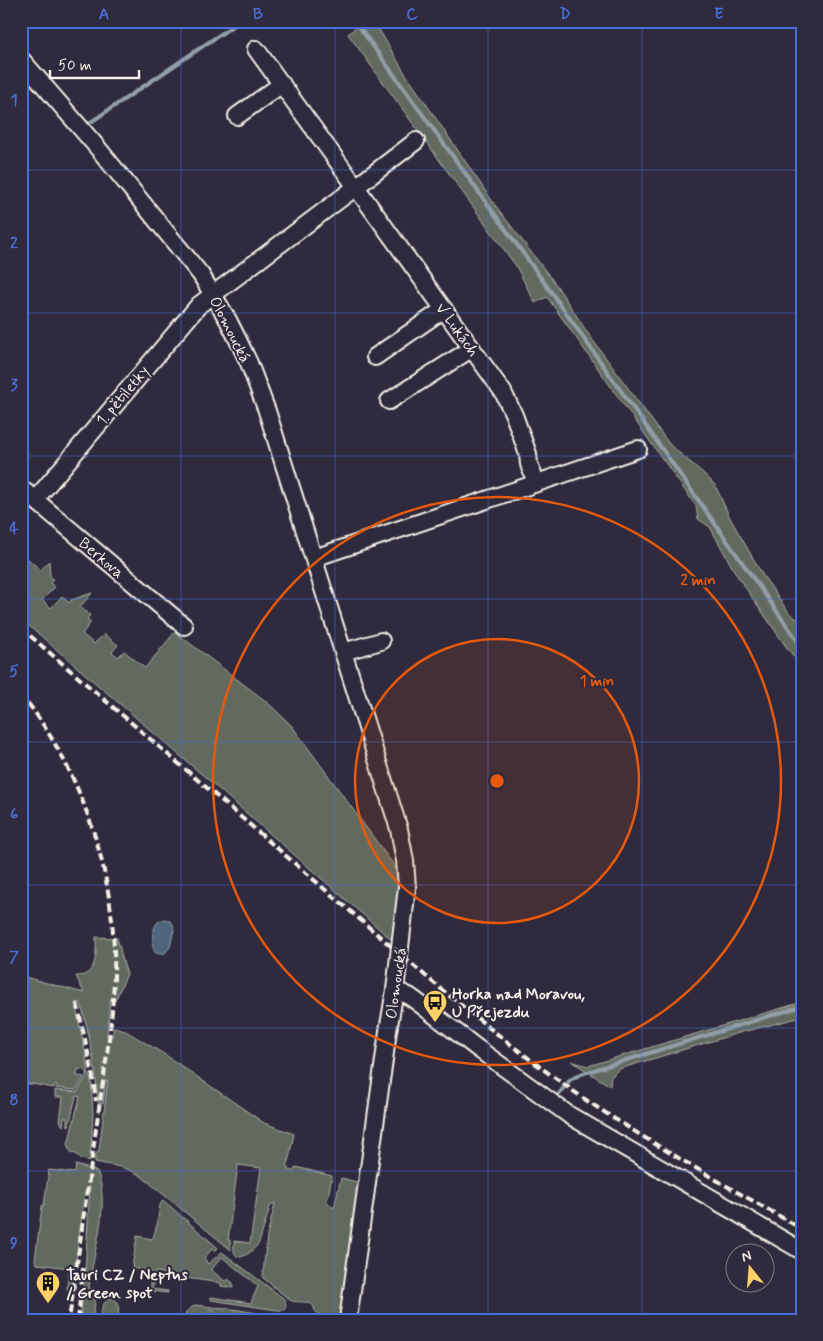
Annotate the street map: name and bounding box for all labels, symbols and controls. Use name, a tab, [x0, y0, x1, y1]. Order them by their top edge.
text: A	[99, 4, 109, 25]
text: B	[253, 4, 263, 25]
text: C	[406, 4, 418, 25]
text: D	[559, 4, 571, 25]
text: E	[714, 4, 724, 25]
scale bar	[50, 48, 139, 80]
text: 50 m	[58, 56, 92, 76]
text: 1	[10, 90, 18, 111]
text: 2	[10, 233, 18, 254]
street label: Olomoucká	[204, 293, 255, 366]
street label: V Lukách	[430, 299, 483, 361]
street label: 1. pětiletky	[92, 361, 154, 430]
text: 3	[10, 375, 18, 396]
text: 4	[9, 518, 19, 539]
street label: Berkova	[74, 533, 128, 583]
text: 2 min	[680, 571, 716, 591]
text: 5	[9, 661, 19, 682]
text: 1 min	[580, 672, 614, 692]
centre of rings	[488, 772, 506, 790]
text: 6	[10, 804, 18, 825]
street label: Olomoucká	[381, 946, 412, 1020]
text: 7	[9, 947, 19, 968]
place label: Horka nad Moravou, U Přejezdu	[452, 984, 585, 1023]
bus stop icon: Horka nad Moravou, U Přejezdu	[422, 989, 448, 1023]
text: 8	[9, 1090, 19, 1111]
text: 9	[10, 1233, 18, 1254]
north arrow	[726, 1244, 776, 1294]
text: N	[739, 1247, 754, 1266]
place label: Tauri CZ / Neptus / Green spot	[66, 1265, 189, 1304]
building icon: Tauri CZ / Neptus / Green spot	[35, 1270, 61, 1304]

